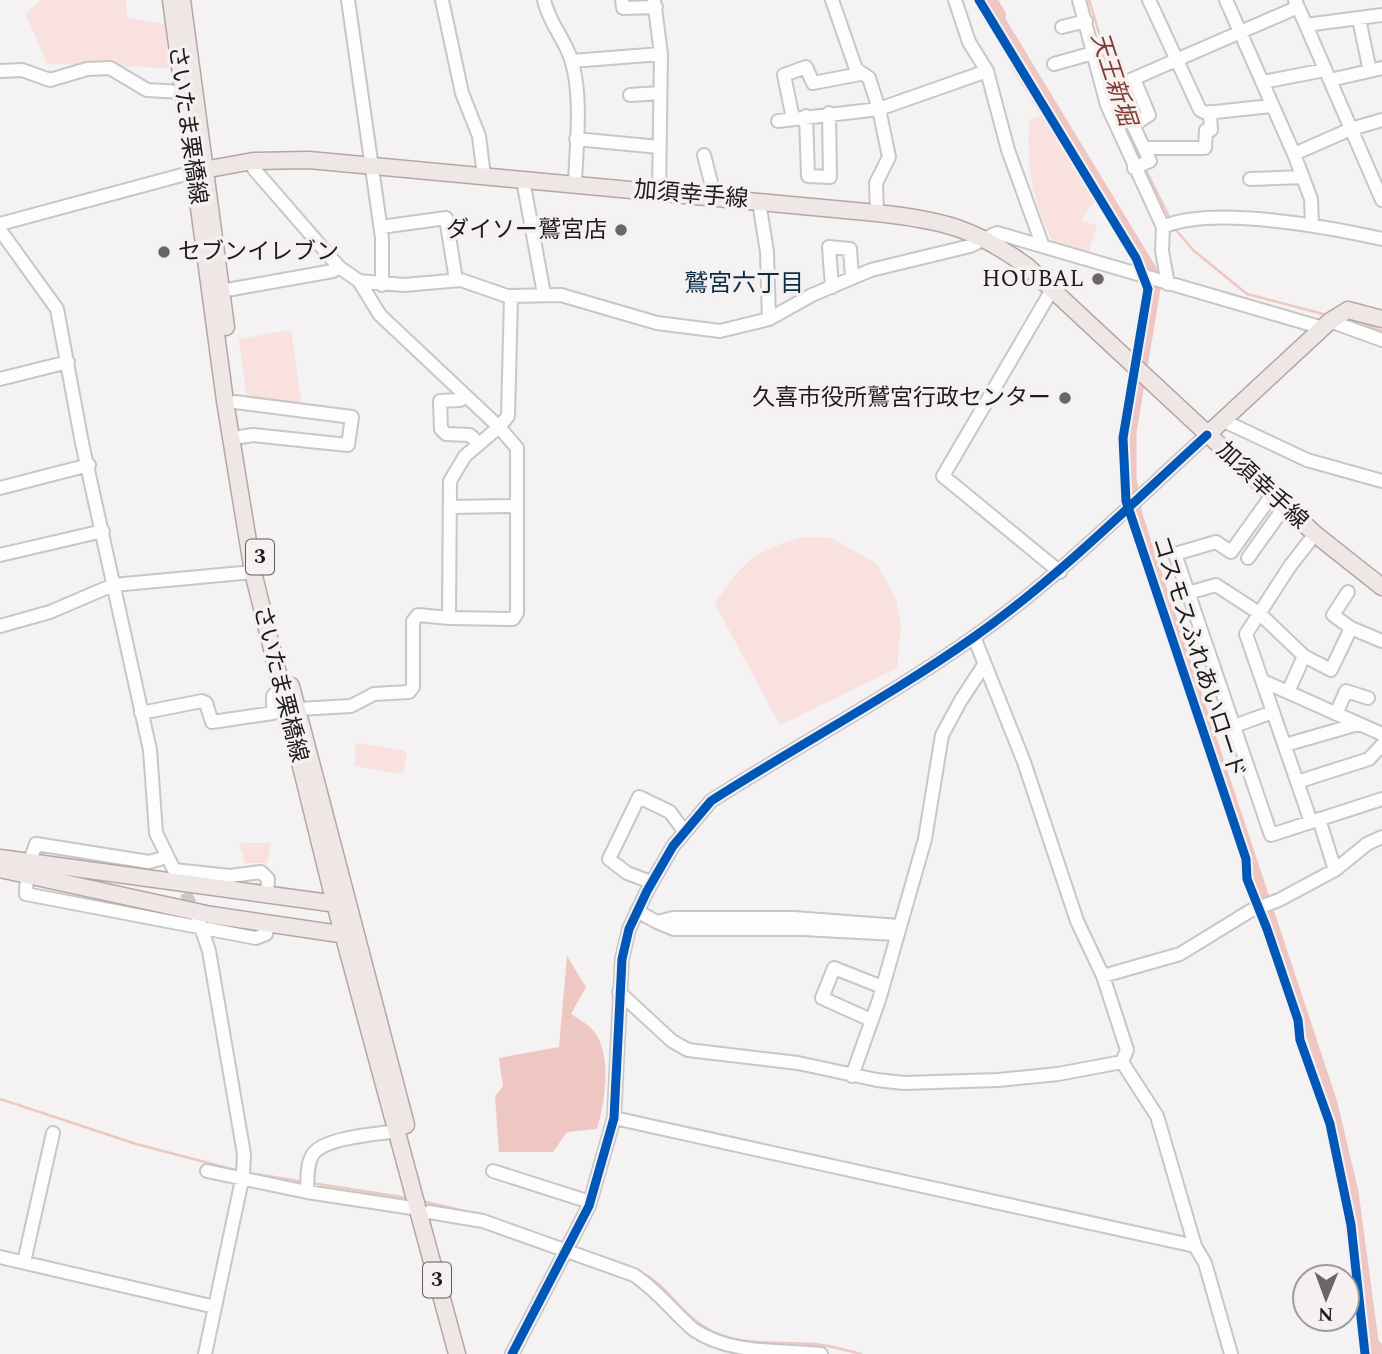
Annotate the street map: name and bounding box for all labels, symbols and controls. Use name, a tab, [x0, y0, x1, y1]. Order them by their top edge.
water label: 天王新堀	[1081, 28, 1146, 134]
street label: さいたま栗橋線	[159, 43, 215, 207]
street label: 加須幸手線	[632, 173, 750, 217]
place label: ダイソー鷲宮店	[446, 213, 607, 248]
marker: ダイソー鷲宮店	[613, 222, 629, 238]
place label: セブンイレブン	[178, 235, 339, 270]
marker: セブンイレブン	[156, 244, 172, 260]
place label: HOUBAL	[982, 262, 1084, 297]
district label: 鷲宮六丁目	[684, 266, 804, 302]
marker: HOUBAL	[1090, 271, 1106, 287]
place label: 久喜市役所鷲宮行政センター	[752, 381, 1051, 416]
marker: 久喜市役所鷲宮行政センター	[1057, 390, 1073, 406]
street label: 加須幸手線	[1208, 434, 1316, 538]
street label: コスモスふれあいロード	[1142, 531, 1254, 783]
road number: 3	[246, 540, 274, 574]
street label: さいたま栗橋線	[244, 602, 316, 766]
road number: 3	[423, 1262, 451, 1298]
north arrow	[1291, 1263, 1361, 1333]
text: N	[1318, 1299, 1334, 1328]

